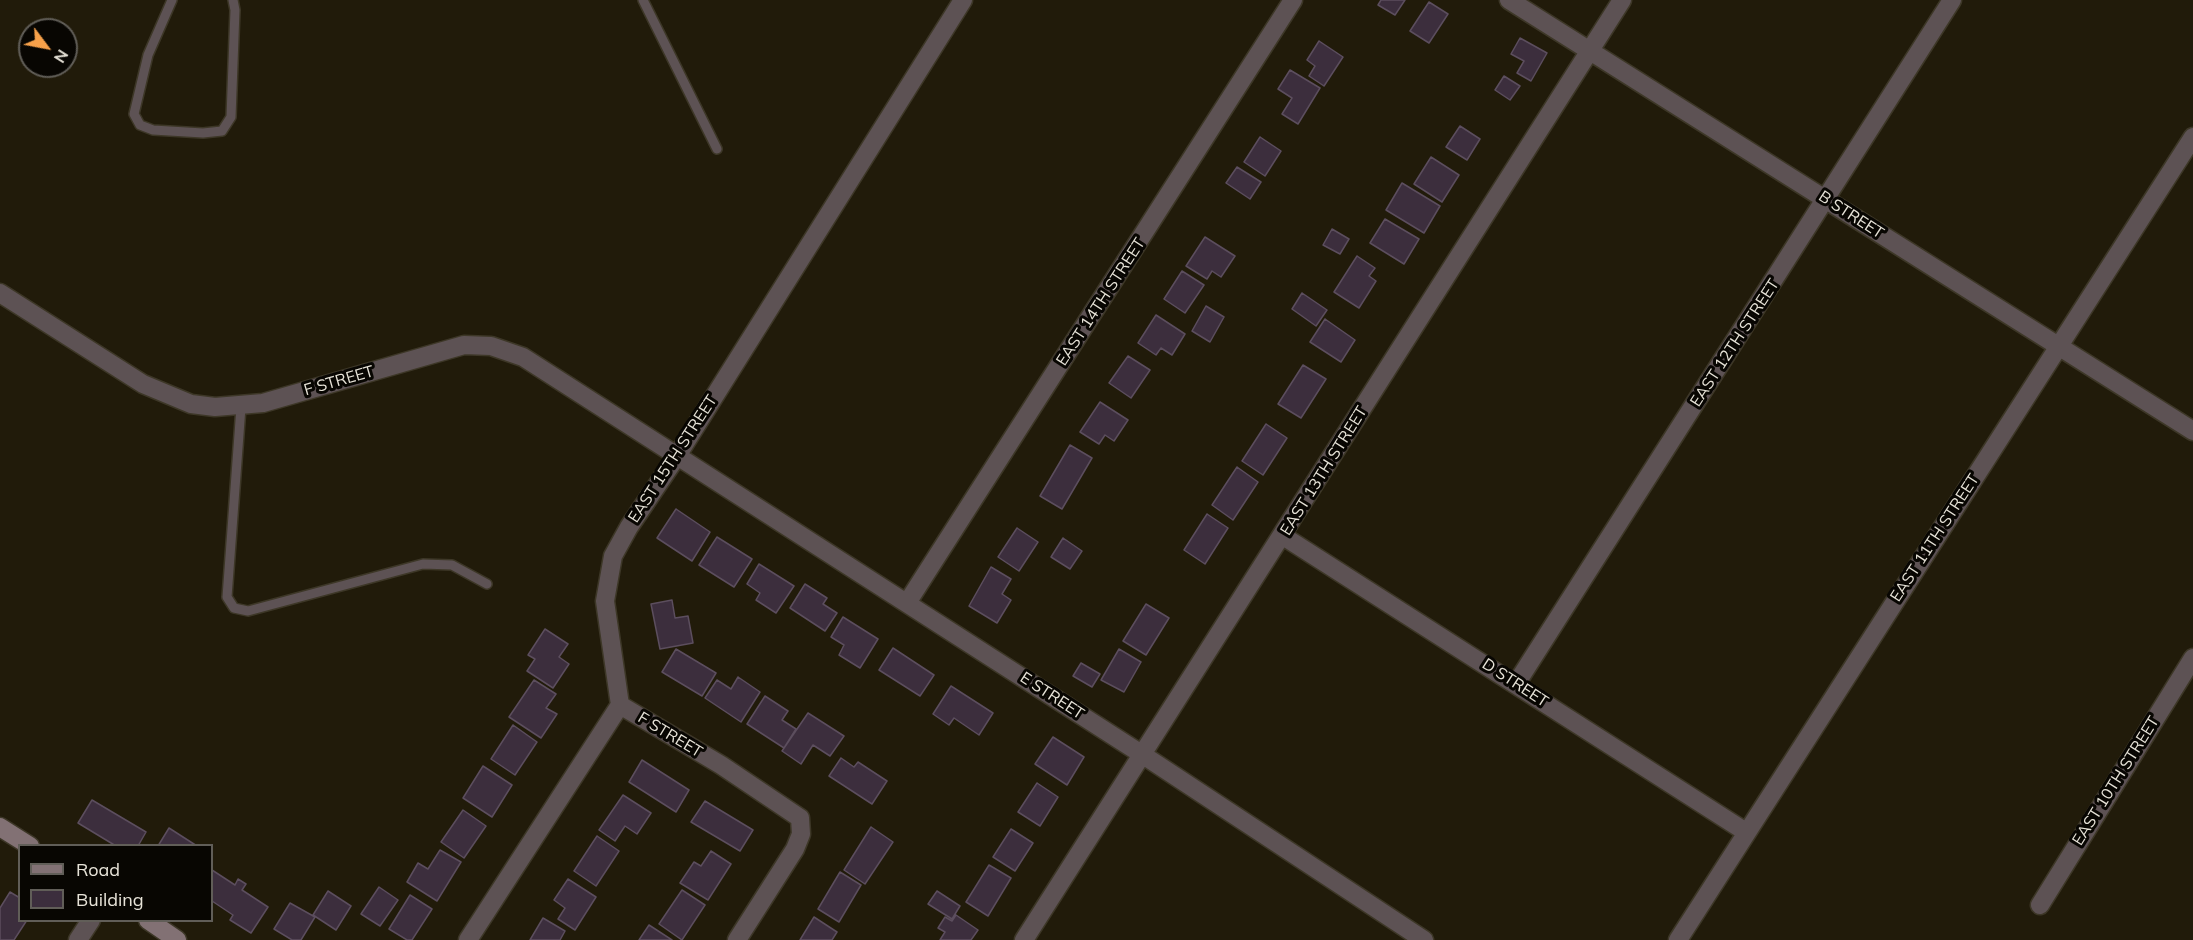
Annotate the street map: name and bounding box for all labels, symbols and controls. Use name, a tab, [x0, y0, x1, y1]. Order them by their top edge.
north arrow	[18, 18, 78, 78]
text: N	[50, 46, 73, 67]
street label: B STREET	[1815, 187, 1887, 243]
street label: EAST 14TH STREET	[1053, 235, 1149, 369]
street label: EAST 12TH STREET	[1687, 276, 1783, 410]
street label: F STREET	[302, 362, 376, 400]
street label: EAST 15TH STREET	[625, 392, 721, 526]
street label: EAST 13TH STREET	[1277, 403, 1371, 539]
street label: EAST 11TH STREET	[1887, 471, 1983, 605]
street label: D STREET	[1478, 655, 1552, 711]
street label: E STREET	[1016, 668, 1088, 724]
street label: F STREET	[634, 708, 706, 762]
street label: EAST 10TH STREET	[2069, 713, 2163, 849]
legend	[18, 844, 213, 922]
text: Road	[76, 858, 120, 881]
text: Building	[76, 888, 144, 911]

